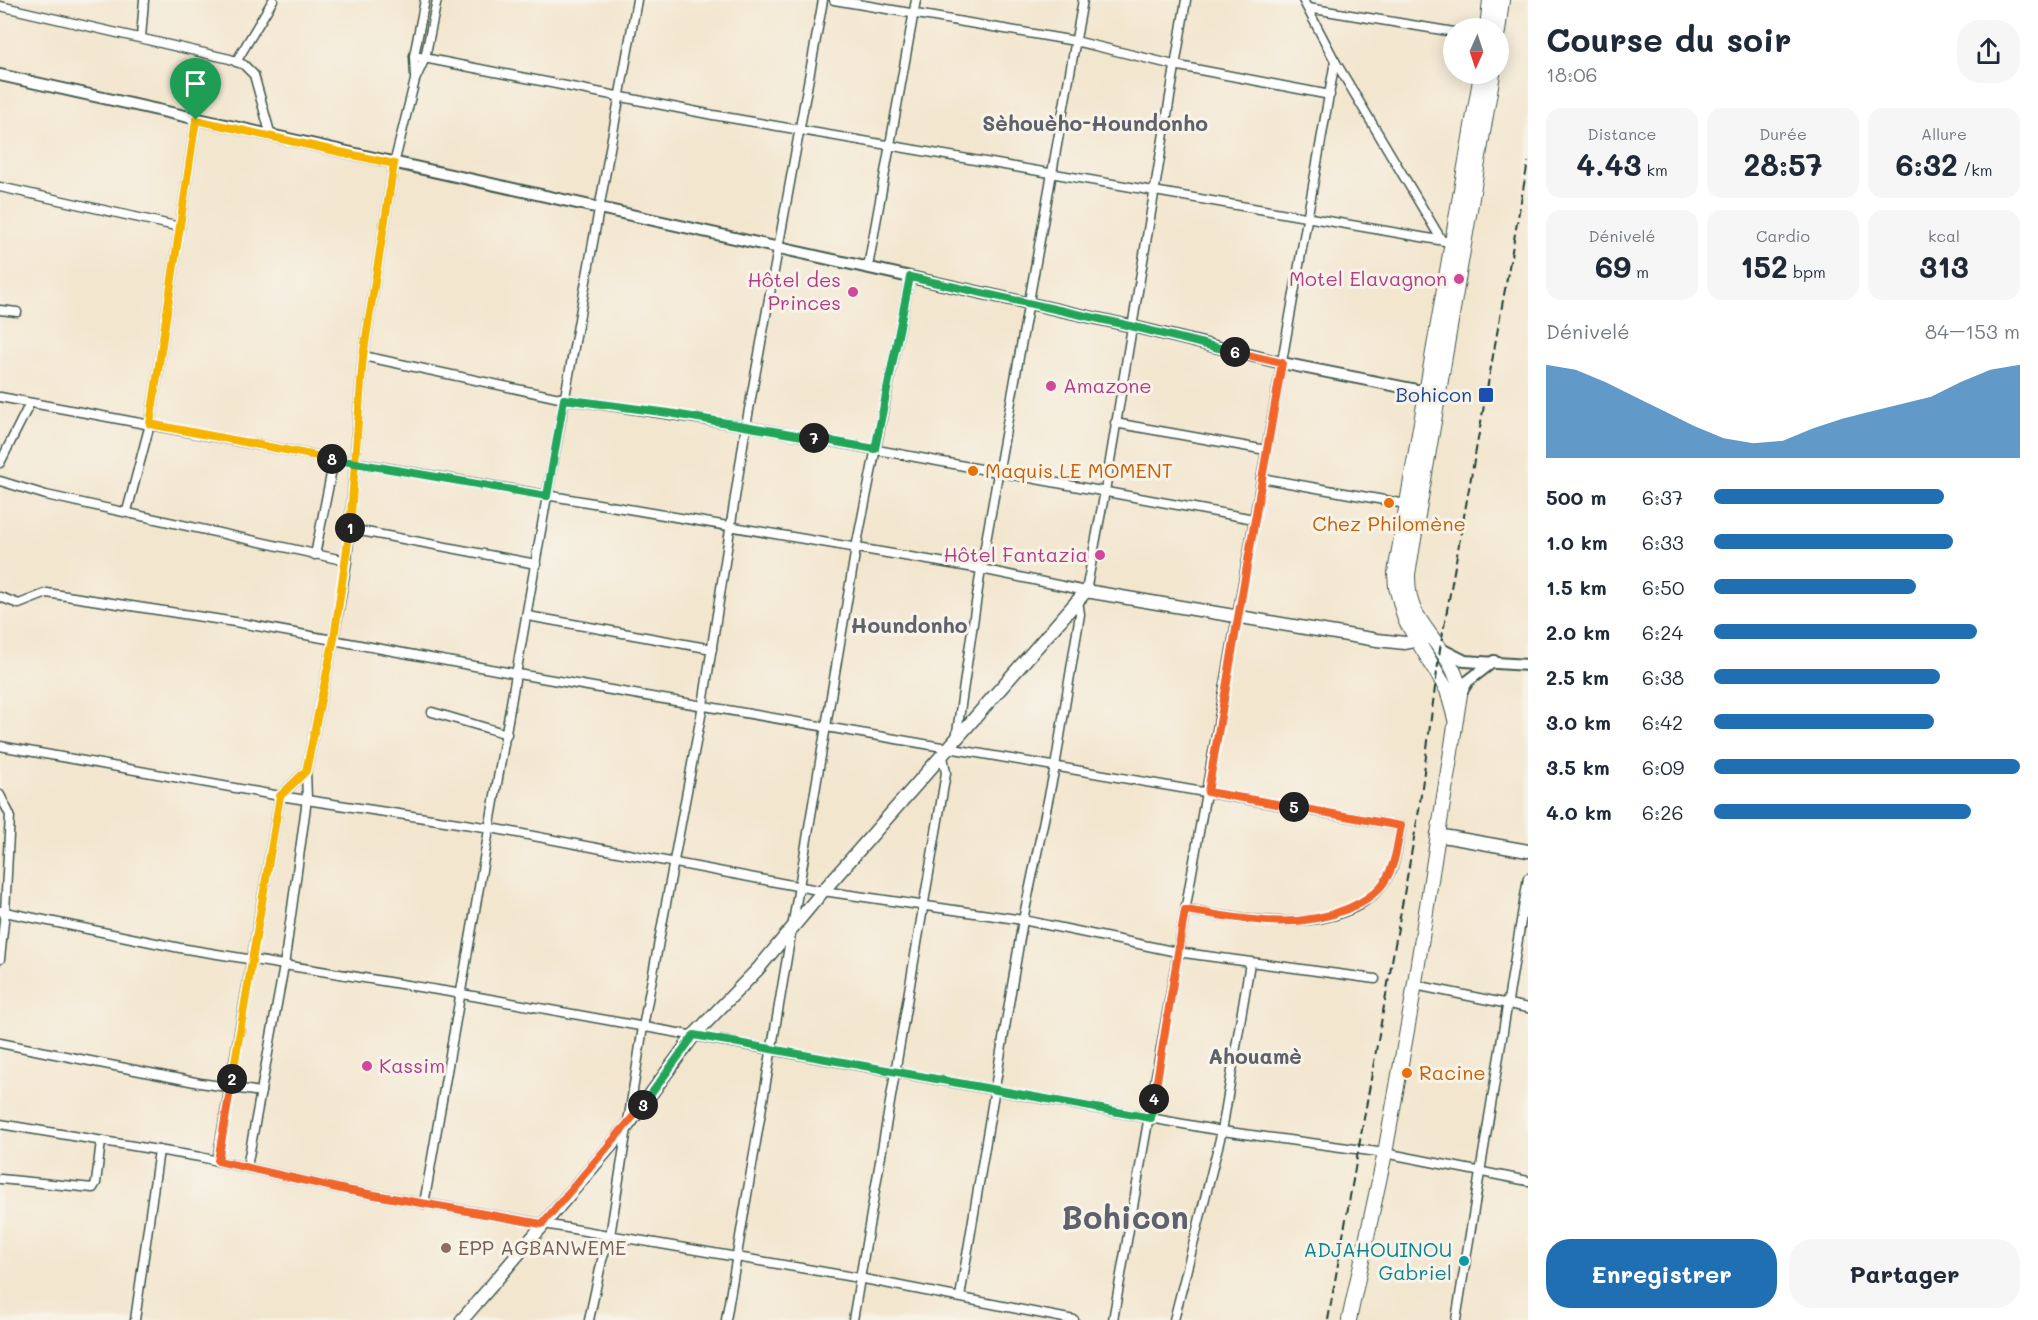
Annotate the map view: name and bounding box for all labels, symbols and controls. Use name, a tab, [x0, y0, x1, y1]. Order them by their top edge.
text: Course du soir	[1546, 17, 1792, 60]
north arrow	[1443, 18, 1509, 84]
map controls	[1443, 18, 1509, 84]
button: share	[1957, 20, 2020, 83]
pin	[170, 58, 221, 120]
text: 18:06	[1546, 61, 1598, 87]
icon: arrive	[179, 67, 212, 100]
district label: Sèhouèho-Houndonho	[982, 109, 1208, 136]
text: Distance	[1588, 123, 1656, 144]
text: Durée	[1759, 123, 1807, 144]
text: Allure	[1921, 123, 1967, 144]
text: 4.43	[1576, 144, 1641, 184]
text: 28:57	[1743, 144, 1823, 184]
text: 6:32	[1895, 144, 1958, 184]
text: km	[1641, 159, 1668, 180]
text: /km	[1958, 159, 1993, 180]
text: Dénivelé	[1589, 225, 1655, 246]
text: Cardio	[1756, 225, 1810, 246]
text: kcal	[1928, 225, 1960, 246]
text: 69	[1595, 246, 1631, 286]
text: 152	[1740, 246, 1788, 286]
text: 313	[1919, 246, 1969, 286]
text: m	[1631, 261, 1649, 282]
text: bpm	[1788, 261, 1826, 282]
place label: Motel Elavagnon	[1289, 265, 1447, 291]
place label: Hôtel des Princes	[748, 266, 841, 315]
marker: Motel Elavagnon	[1452, 272, 1466, 286]
marker: Hôtel des Princes	[846, 285, 860, 299]
text: Dénivelé	[1546, 318, 1630, 344]
text: 84–153 m	[1925, 318, 2020, 344]
pin: 6	[1220, 337, 1250, 367]
text: 6	[1230, 341, 1240, 362]
place label: Amazone	[1063, 372, 1152, 398]
marker: Amazone	[1044, 379, 1058, 393]
place label: Bohicon	[1396, 381, 1472, 407]
marker: Bohicon	[1477, 386, 1495, 404]
pin: 7	[799, 423, 829, 453]
text: 7	[810, 427, 818, 448]
pin: 8	[317, 444, 347, 474]
text: 8	[327, 448, 337, 469]
place label: Maquis LE MOMENT	[985, 457, 1173, 483]
marker: Maquis LE MOMENT	[966, 464, 980, 478]
text: 500 m	[1546, 484, 1606, 510]
text: 6:37	[1642, 484, 1683, 510]
marker: Chez Philomène	[1382, 496, 1396, 510]
place label: Chez Philomène	[1312, 510, 1466, 536]
pin: 1	[335, 513, 365, 543]
text: 1	[346, 517, 354, 538]
text: 1.0 km	[1546, 529, 1608, 555]
text: 6:33	[1642, 529, 1684, 555]
place label: Hôtel Fantazia	[944, 541, 1088, 567]
marker: Hôtel Fantazia	[1093, 548, 1107, 562]
text: 1.5 km	[1546, 574, 1607, 600]
text: 6:50	[1642, 574, 1684, 600]
district label: Houndonho	[851, 611, 968, 638]
text: 2.0 km	[1546, 619, 1610, 645]
text: 6:24	[1642, 619, 1683, 645]
text: 2.5 km	[1546, 664, 1609, 690]
text: 6:38	[1642, 664, 1684, 690]
text: 3.0 km	[1546, 709, 1611, 735]
text: 6:42	[1642, 709, 1683, 735]
text: 3.5 km	[1546, 754, 1610, 780]
text: 6:09	[1642, 754, 1684, 780]
pin: 5	[1279, 792, 1309, 822]
text: 5	[1289, 796, 1299, 817]
text: 4.0 km	[1546, 799, 1612, 825]
text: 6:26	[1642, 799, 1684, 825]
district label: Ahouamè	[1208, 1042, 1302, 1069]
place label: Kassim	[379, 1052, 445, 1078]
marker: Kassim	[360, 1059, 374, 1073]
place label: Racine	[1419, 1059, 1486, 1085]
pin: 2	[217, 1064, 247, 1094]
marker: Racine	[1400, 1066, 1414, 1080]
text: 2	[228, 1068, 236, 1089]
pin: 4	[1139, 1084, 1169, 1114]
text: 4	[1149, 1088, 1159, 1109]
pin: 3	[628, 1090, 658, 1120]
text: 3	[638, 1094, 648, 1115]
district label: Bohicon	[1061, 1195, 1189, 1237]
place label: EPP AGBANWEME	[458, 1234, 626, 1260]
place label: ADJAHOUINOU Gabriel	[1303, 1236, 1452, 1285]
button: Enregistrer	[1546, 1239, 1777, 1308]
button: Partager	[1789, 1239, 2020, 1308]
marker: EPP AGBANWEME	[439, 1241, 453, 1255]
marker: ADJAHOUINOU Gabriel	[1457, 1254, 1471, 1268]

